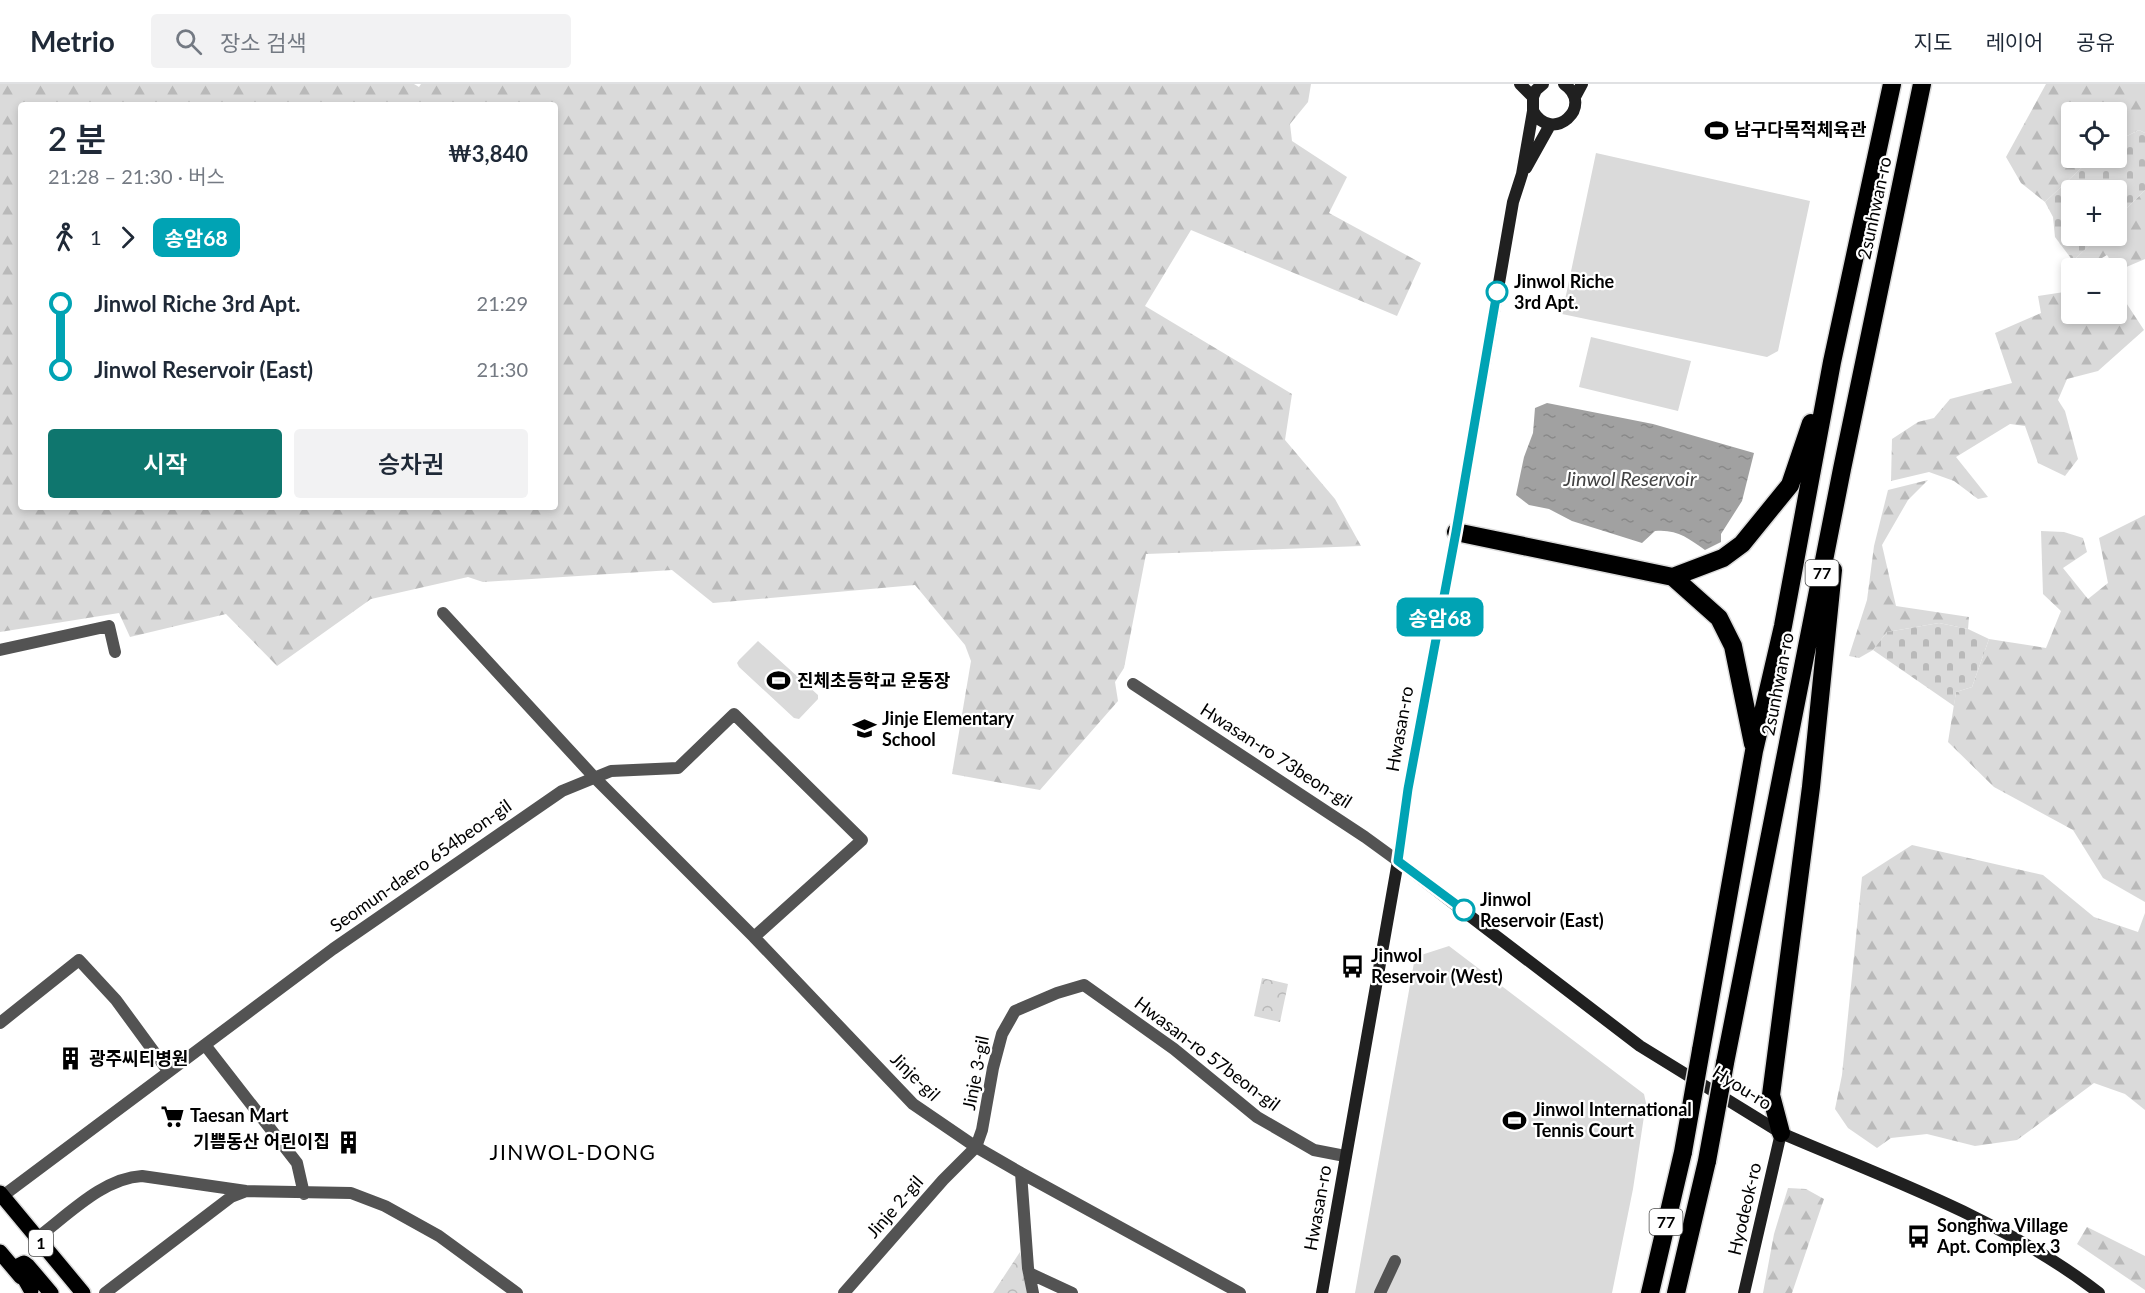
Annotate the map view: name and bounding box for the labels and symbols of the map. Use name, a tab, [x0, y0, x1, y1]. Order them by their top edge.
sports icon: 남구다목적체육관	[1703, 117, 1729, 143]
place label: 남구다목적체육관	[1734, 118, 1867, 140]
street label: 2sunhwan-ro	[1852, 154, 1896, 261]
place label: Jinwol Riche 3rd Apt.	[1514, 270, 1615, 313]
marker: Jinwol Riche 3rd Apt.	[1486, 281, 1508, 303]
water label: Jinwol Reservoir	[1562, 466, 1698, 490]
road number: 77	[1806, 560, 1838, 586]
line badge: 송암68	[1398, 598, 1482, 636]
street label: 2sunhwan-ro	[1756, 630, 1798, 737]
sports icon: 진체초등학교 운동장	[766, 668, 792, 694]
place label: 진체초등학교 운동장	[797, 669, 951, 691]
street label: Hwasan-ro	[1381, 684, 1417, 773]
street label: Hwasan-ro 73beon-gil	[1197, 698, 1356, 812]
place label: Jinje Elementary School	[882, 707, 1015, 750]
school or university icon: Jinje Elementary School	[851, 716, 877, 742]
street label: Seomun-daero 654beon-gil	[326, 794, 515, 936]
place label: Jinwol Reservoir (East)	[1480, 888, 1604, 931]
marker: Jinwol Reservoir (East)	[1453, 899, 1475, 921]
place label: Jinwol Reservoir (West)	[1371, 944, 1503, 987]
bus stop icon: Jinwol Reservoir (West)	[1340, 953, 1366, 979]
street label: Hwasan-ro 57beon-gil	[1131, 991, 1285, 1115]
street label: Jinje 3-gil	[957, 1034, 993, 1112]
building icon: 광주씨티병원	[58, 1046, 84, 1072]
place label: 광주씨티병원	[89, 1047, 188, 1069]
street label: Jinje-gil	[886, 1047, 945, 1105]
street label: Hyou-ro	[1709, 1060, 1776, 1114]
place label: Jinwol International Tennis Court	[1533, 1098, 1692, 1141]
supermarket icon: Taesan Mart	[159, 1103, 185, 1129]
place label: Taesan Mart	[190, 1104, 289, 1126]
sports icon: Jinwol International Tennis Court	[1502, 1107, 1528, 1133]
building icon: 기쁨동산 어린이집	[335, 1129, 361, 1155]
place label: 기쁨동산 어린이집	[193, 1130, 330, 1152]
district label: JINWOL-DONG	[490, 1139, 656, 1164]
street label: Hyodeok-ro	[1723, 1160, 1765, 1257]
street label: Hwasan-ro	[1299, 1163, 1335, 1252]
street label: Jinje 2-gil	[861, 1171, 927, 1242]
road number: 77	[1650, 1209, 1682, 1235]
place label: Songhwa Village Apt. Complex 3	[1936, 1214, 2069, 1257]
bus stop icon: Songhwa Village Apt. Complex 3	[1906, 1223, 1932, 1249]
road number: 1	[29, 1230, 53, 1256]

